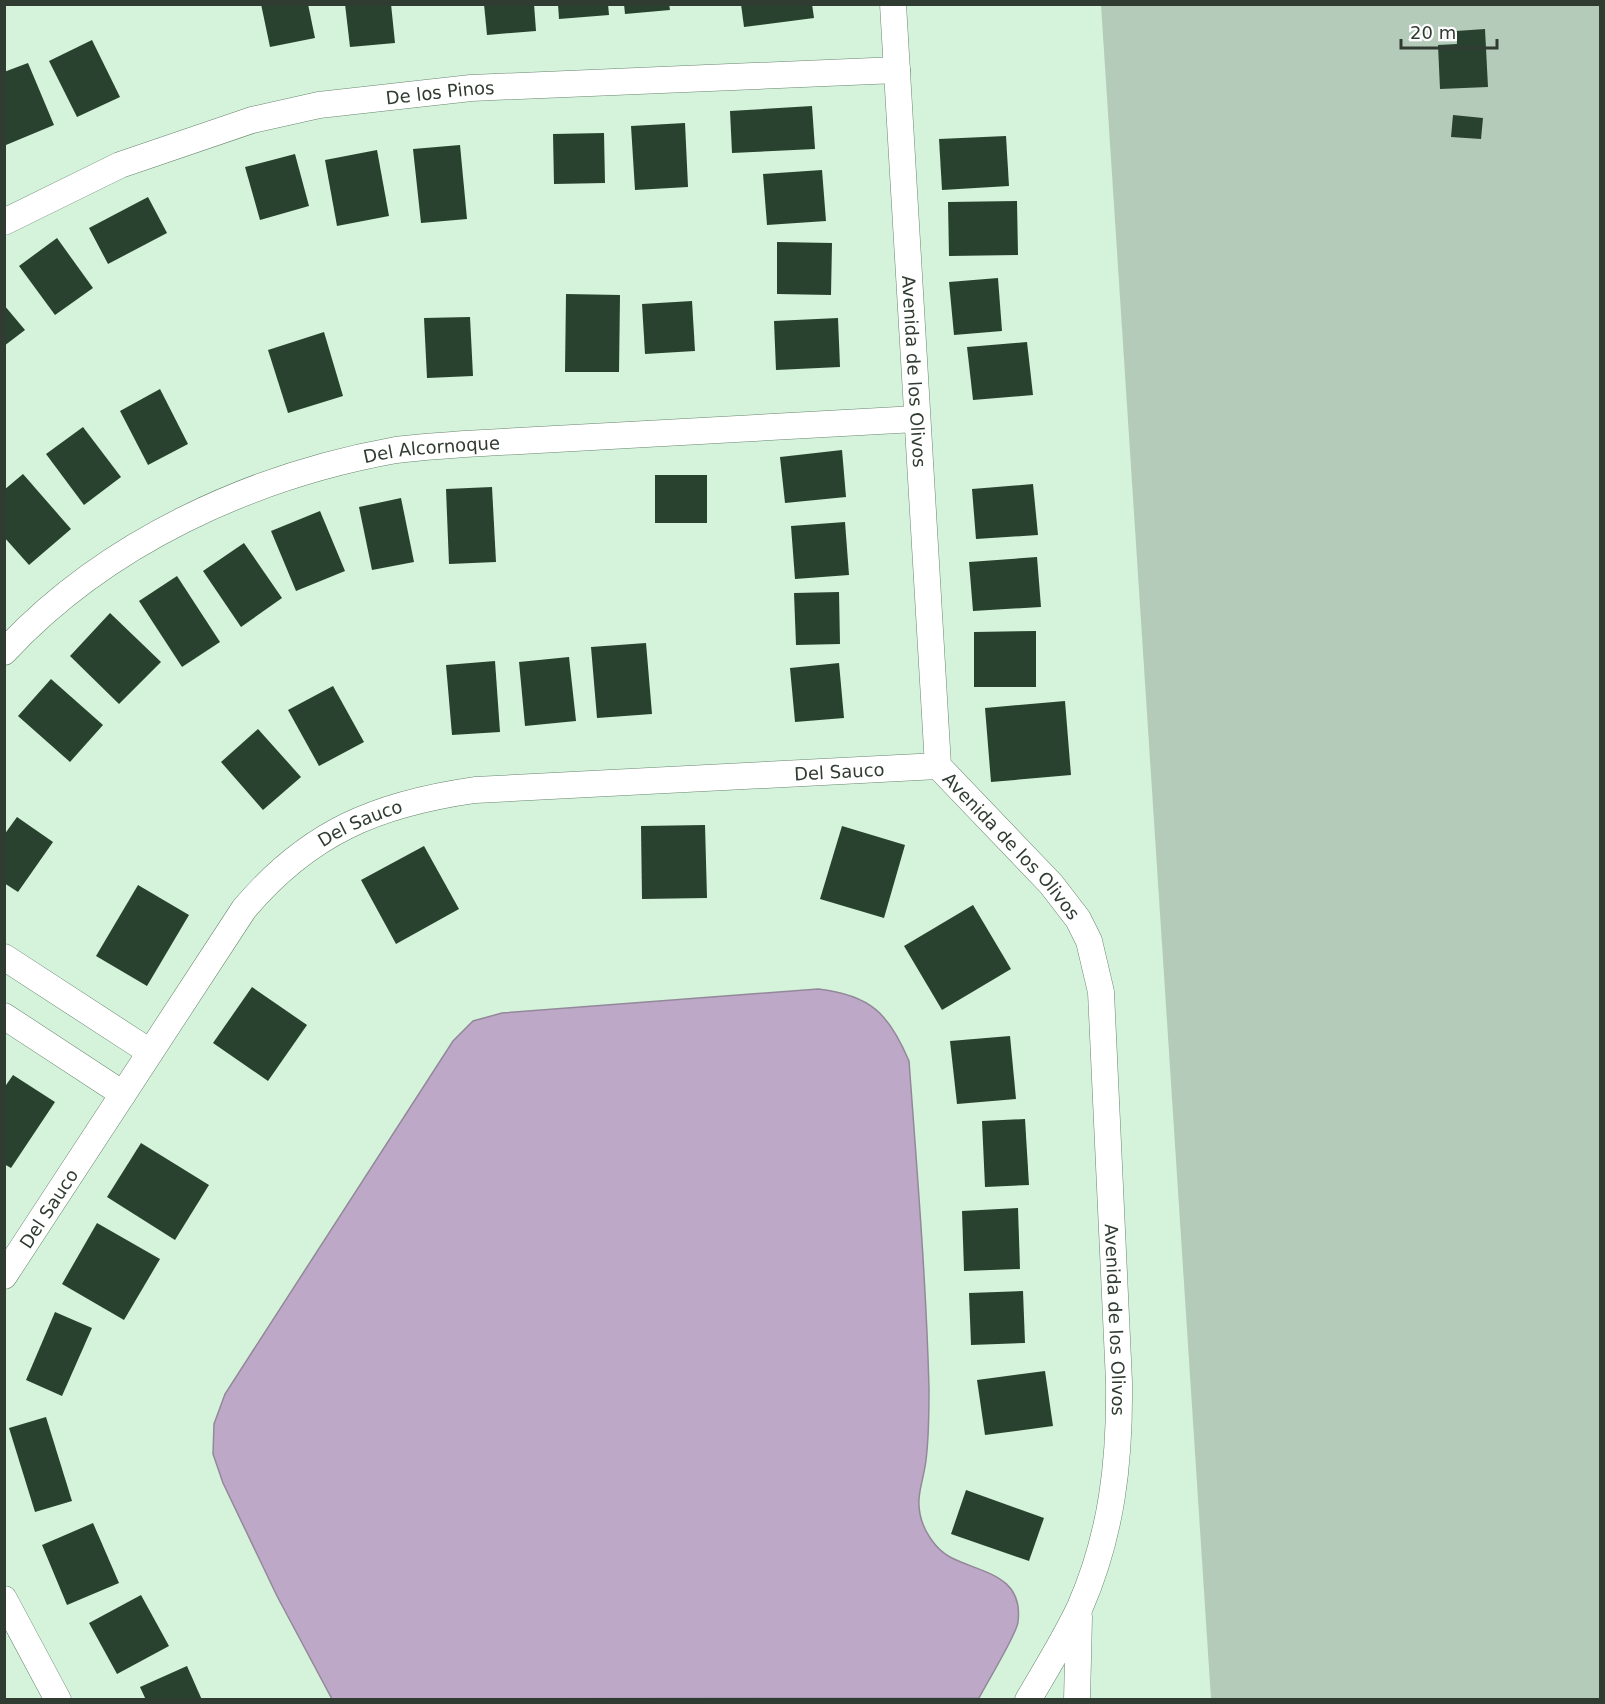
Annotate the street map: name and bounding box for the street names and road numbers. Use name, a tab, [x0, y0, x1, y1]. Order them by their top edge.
street label: De los Pinos	[384, 77, 495, 108]
street label: Avenida de los Olivos	[899, 275, 931, 468]
street label: Del Alcornoque	[361, 432, 500, 467]
street label: Del Sauco	[793, 758, 885, 784]
street label: Avenida de los Olivos	[939, 768, 1085, 923]
street label: Del Sauco	[314, 795, 404, 851]
street label: Del Sauco	[15, 1165, 82, 1252]
street label: Avenida de los Olivos	[1101, 1223, 1130, 1416]

